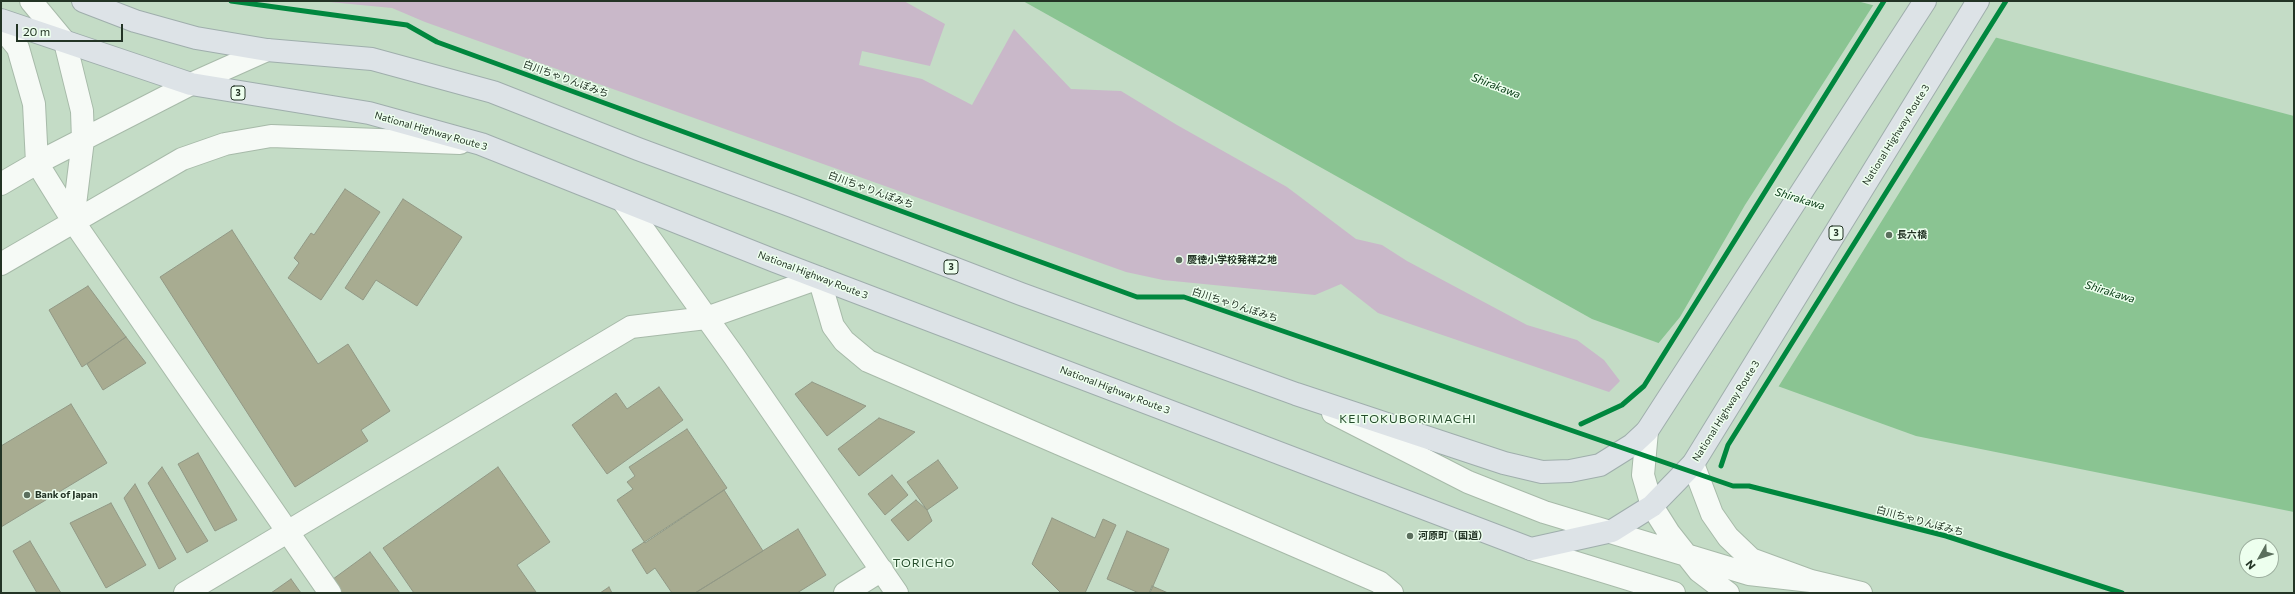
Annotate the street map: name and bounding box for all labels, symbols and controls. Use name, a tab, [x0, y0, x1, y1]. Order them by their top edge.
scale bar	[18, 16, 125, 42]
text: 20 m	[23, 24, 50, 38]
street label: 白川ちゃりんぽみち	[522, 58, 610, 100]
water label: Shirakawa	[1470, 71, 1522, 101]
street label: National Highway Route 3	[1860, 82, 1932, 188]
road number: 3	[231, 86, 245, 100]
street label: National Highway Route 3	[373, 109, 489, 153]
street label: 白川ちゃりんぽみち	[827, 169, 915, 211]
water label: Shirakawa	[1773, 185, 1827, 213]
road number: 3	[1829, 226, 1843, 240]
place label: 長六橋	[1897, 229, 1927, 241]
marker: 長六橋	[1884, 230, 1894, 240]
street label: National Highway Route 3	[756, 248, 870, 302]
place label: 慶徳小学校発祥之地	[1187, 254, 1277, 266]
marker: 慶徳小学校発祥之地	[1174, 255, 1184, 265]
road number: 3	[944, 260, 958, 274]
water label: Shirakawa	[2083, 278, 2137, 306]
street label: 白川ちゃりんぽみち	[1190, 285, 1280, 325]
street label: National Highway Route 3	[1690, 358, 1762, 464]
street label: National Highway Route 3	[1058, 363, 1172, 417]
district label: KEITOKUBORIMACHI	[1339, 412, 1477, 426]
place label: Bank of Japan	[35, 489, 98, 501]
marker: Bank of Japan	[22, 490, 32, 500]
street label: 白川ちゃりんぽみち	[1875, 504, 1965, 538]
place label: 河原町（国道）	[1418, 530, 1488, 542]
marker: 河原町（国道）	[1405, 531, 1415, 541]
north arrow	[2239, 538, 2279, 578]
district label: TORICHO	[893, 556, 955, 570]
text: N	[2242, 558, 2258, 573]

